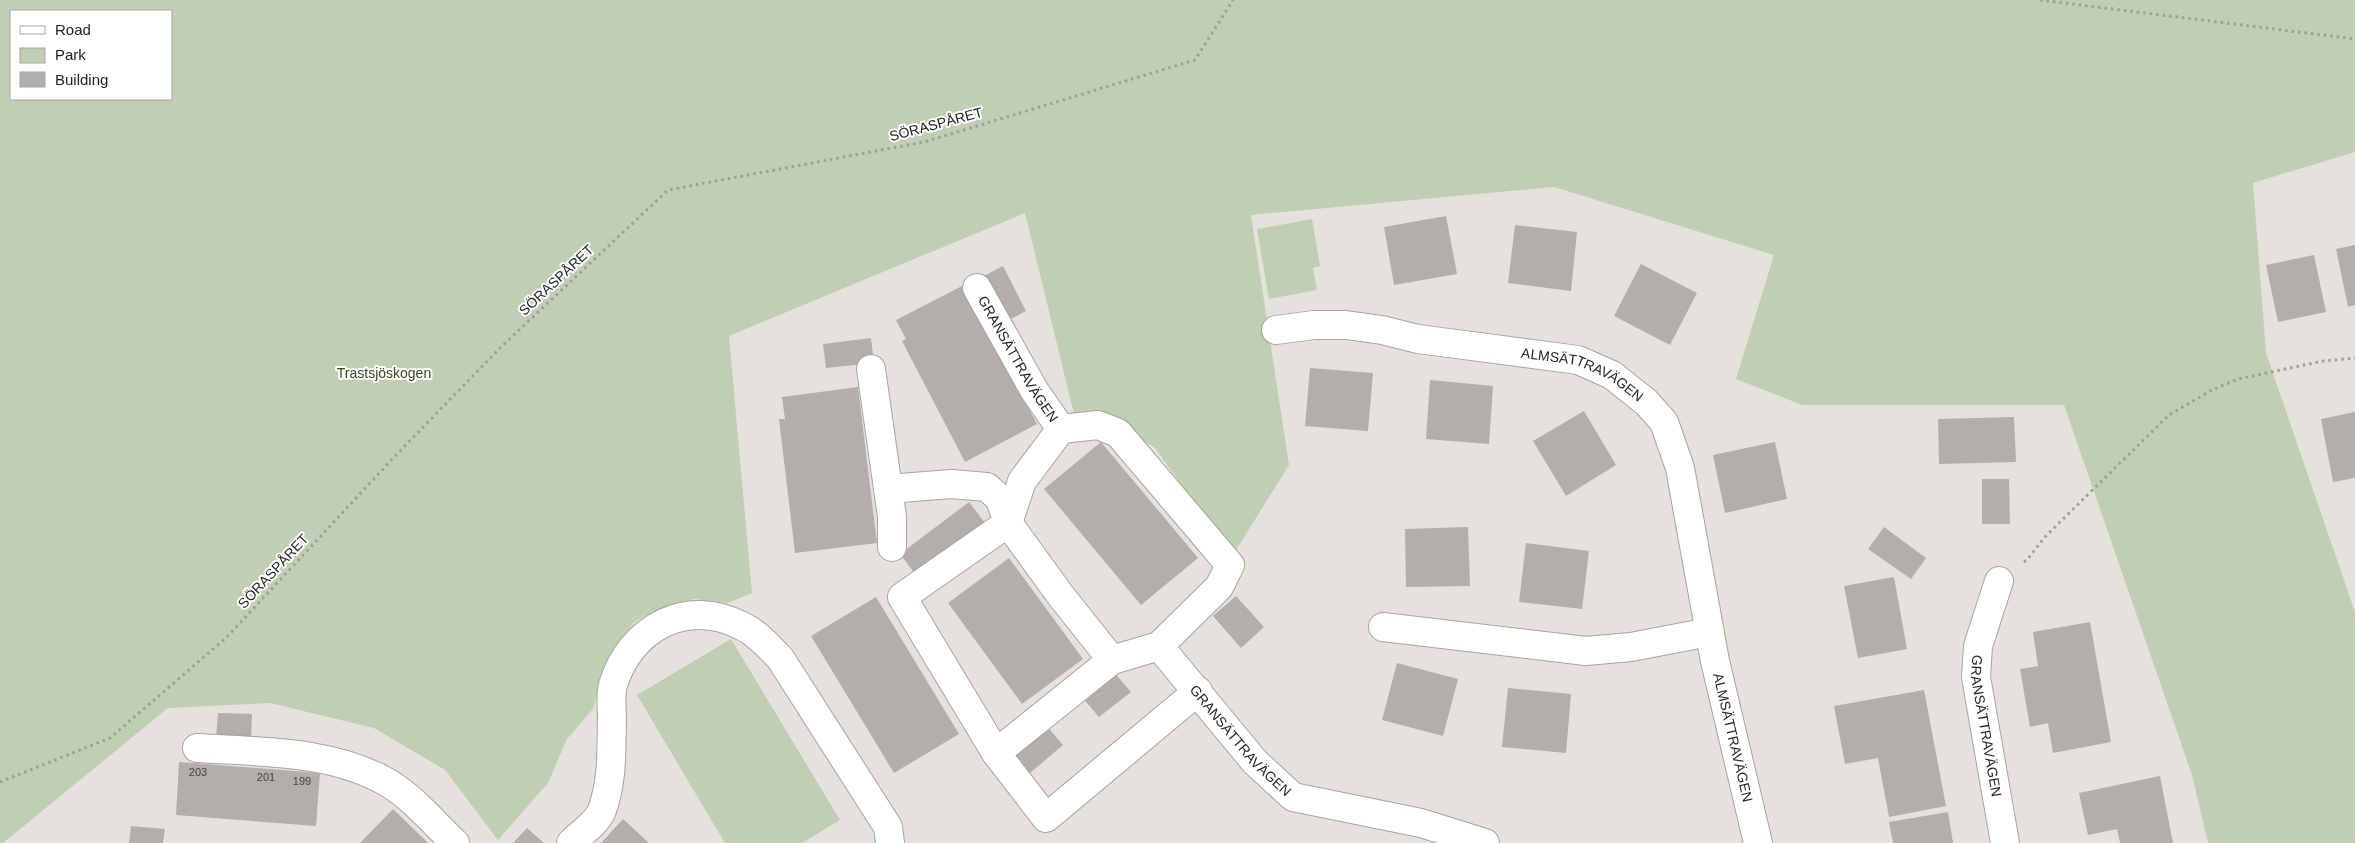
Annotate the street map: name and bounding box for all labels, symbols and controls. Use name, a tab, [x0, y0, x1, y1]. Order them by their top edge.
legend	[10, 10, 172, 100]
text: Road	[55, 21, 91, 38]
text: Park	[55, 46, 86, 63]
text: Building	[55, 71, 108, 88]
street label: SÖRASPÅRET	[887, 103, 985, 144]
street label: SÖRASPÅRET	[515, 240, 597, 318]
street label: GRANSÄTTRAVÄGEN	[975, 293, 1062, 425]
street label: ALMSÄTTRAVÄGEN	[1520, 345, 1647, 405]
park label: Trastsjöskogen	[337, 365, 431, 381]
street label: SÖRASPÅRET	[234, 530, 312, 611]
street label: GRANSÄTTRAVÄGEN	[1968, 654, 2005, 798]
street label: ALMSÄTTRAVÄGEN	[1710, 671, 1756, 804]
street label: GRANSÄTTRAVÄGEN	[1187, 682, 1294, 799]
house number: 203	[189, 766, 207, 778]
house number: 201	[257, 771, 275, 783]
house number: 199	[293, 775, 311, 787]

